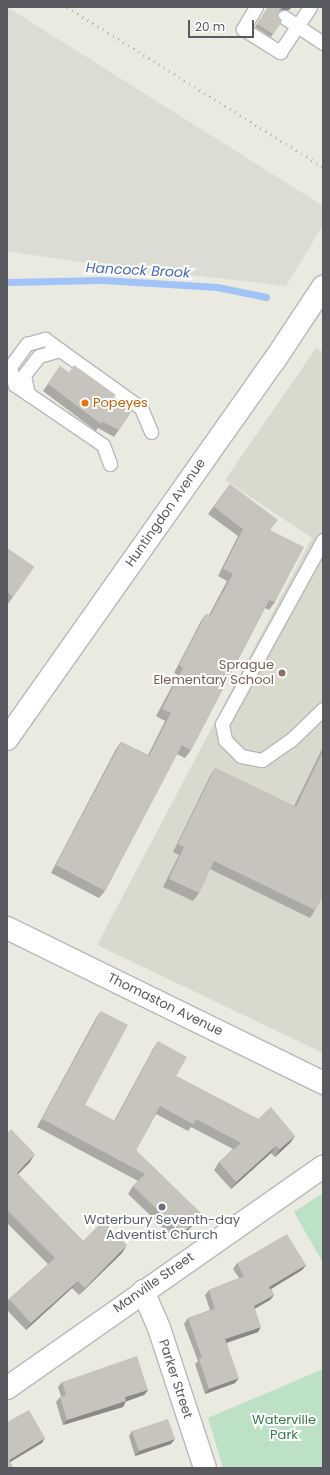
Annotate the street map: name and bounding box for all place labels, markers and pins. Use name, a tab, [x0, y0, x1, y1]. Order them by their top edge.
place label: Popeyes	[93, 395, 148, 411]
marker: Popeyes	[80, 398, 90, 408]
place label: Sprague Elementary School	[153, 658, 274, 689]
marker: Sprague Elementary School	[277, 668, 287, 678]
marker: Waterbury Seventh-day Adventist Church	[157, 1202, 167, 1212]
place label: Waterbury Seventh-day Adventist Church	[84, 1213, 240, 1244]

